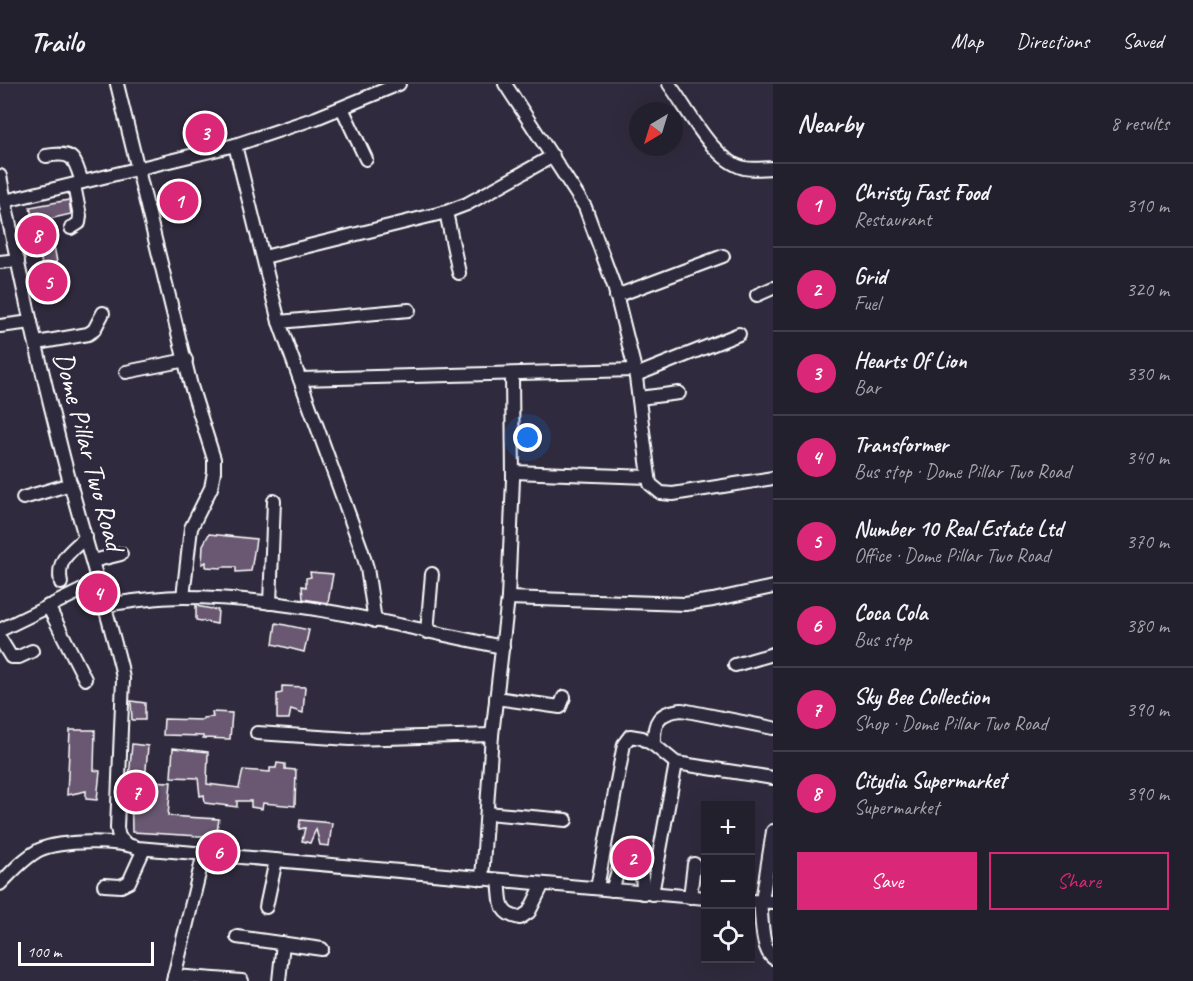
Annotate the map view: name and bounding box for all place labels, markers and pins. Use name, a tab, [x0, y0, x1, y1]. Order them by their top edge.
pin: 3	[186, 110, 224, 156]
pin: 1	[160, 178, 198, 224]
pin: 8	[18, 212, 57, 258]
pin: 5	[28, 260, 68, 304]
pin: 4	[78, 570, 118, 616]
pin: 7	[116, 770, 156, 814]
pin: 6	[198, 830, 238, 874]
pin: 2	[612, 836, 652, 880]

